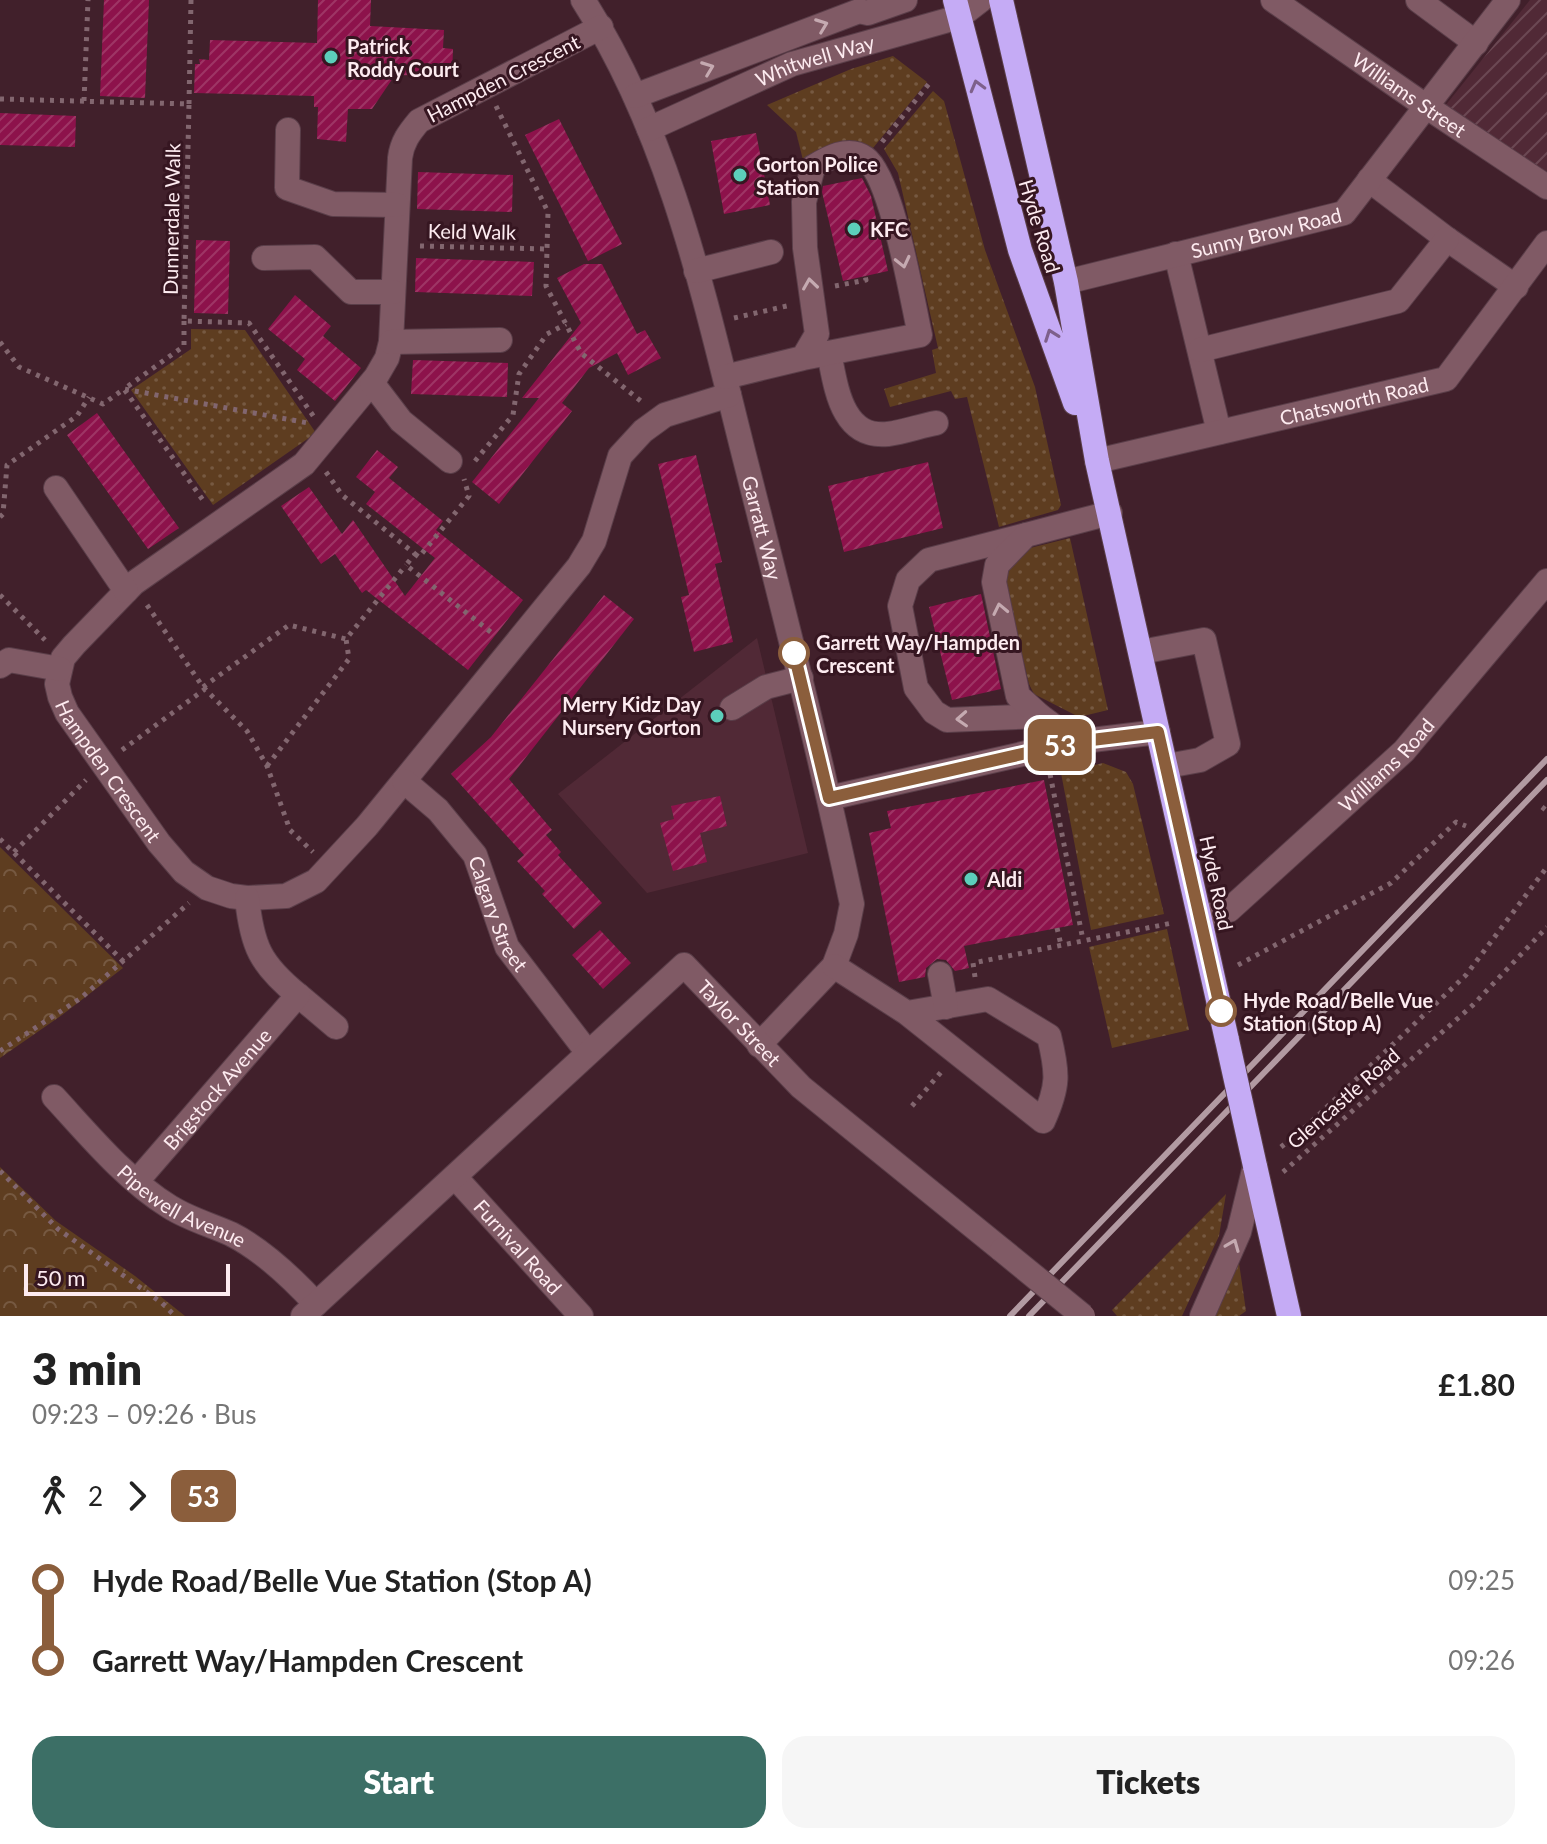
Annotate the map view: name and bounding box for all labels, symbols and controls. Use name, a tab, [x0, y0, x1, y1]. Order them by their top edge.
one-way arrow	[814, 18, 828, 35]
street label: Hampden Crescent	[423, 29, 583, 127]
street label: Whitwell Way	[752, 29, 878, 91]
place label: Patrick Roddy Court	[347, 34, 460, 81]
street label: Williams Street	[1348, 47, 1471, 142]
marker: Patrick Roddy Court	[322, 48, 340, 66]
one-way arrow	[700, 61, 714, 78]
one-way arrow	[969, 80, 986, 94]
street label: Dunnerdale Walk	[158, 142, 184, 295]
place label: Gorton Police Station	[756, 152, 878, 199]
marker: Gorton Police Station	[731, 166, 749, 184]
street label: Hyde Road	[1014, 176, 1066, 276]
street label: Sunny Brow Road	[1188, 202, 1344, 263]
place label: KFC	[870, 217, 908, 241]
street label: Keld Walk	[428, 218, 517, 244]
marker: KFC	[845, 220, 863, 238]
one-way arrow	[894, 255, 911, 268]
one-way arrow	[802, 278, 819, 291]
one-way arrow	[1044, 329, 1061, 343]
street label: Chatsworth Road	[1277, 372, 1431, 430]
street label: Garratt Way	[738, 473, 787, 583]
one-way arrow	[992, 603, 1009, 616]
place label: Garrett Way/Hampden Crescent	[816, 630, 1020, 677]
marker: Garrett Way/Hampden Crescent	[779, 638, 809, 668]
place label: Merry Kidz Day Nursery Gorton	[562, 692, 701, 739]
street label: Hampden Crescent	[51, 696, 166, 847]
marker: Merry Kidz Day Nursery Gorton	[708, 707, 726, 725]
one-way arrow	[955, 710, 968, 727]
street label: Williams Road	[1333, 713, 1439, 817]
line badge: 53	[1024, 719, 1096, 771]
text: 53	[1044, 728, 1076, 762]
street label: Hyde Road	[1195, 833, 1239, 933]
street label: Calgary Street	[464, 852, 533, 976]
place label: Aldi	[986, 867, 1022, 891]
marker: Aldi	[962, 870, 980, 888]
street label: Taylor Street	[693, 975, 786, 1071]
place label: Hyde Road/Belle Vue Station (Stop A)	[1243, 988, 1433, 1035]
marker: Hyde Road/Belle Vue Station (Stop A)	[1206, 996, 1236, 1026]
street label: Brigstock Avenue	[158, 1023, 276, 1154]
street label: Glencastle Road	[1282, 1043, 1404, 1153]
street label: Pipewell Avenue	[113, 1159, 250, 1252]
street label: Furnival Road	[469, 1194, 567, 1299]
one-way arrow	[1224, 1239, 1240, 1253]
scale bar	[24, 1260, 230, 1296]
text: 50 m	[36, 1264, 85, 1291]
text: 3 min	[32, 1342, 142, 1394]
text: £1.80	[1438, 1366, 1515, 1402]
text: 09:23 – 09:26 · Bus	[32, 1398, 256, 1430]
icon: walk	[32, 1474, 76, 1518]
icon: forward	[115, 1474, 159, 1518]
text: 53	[187, 1479, 220, 1513]
text: 2	[88, 1480, 103, 1512]
text: Hyde Road/Belle Vue Station (Stop A)	[92, 1562, 592, 1598]
text: 09:25	[1448, 1564, 1515, 1596]
text: Garrett Way/Hampden Crescent	[92, 1642, 523, 1678]
text: 09:26	[1448, 1644, 1515, 1676]
button: Start	[32, 1736, 766, 1828]
button: Tickets	[782, 1736, 1515, 1828]

